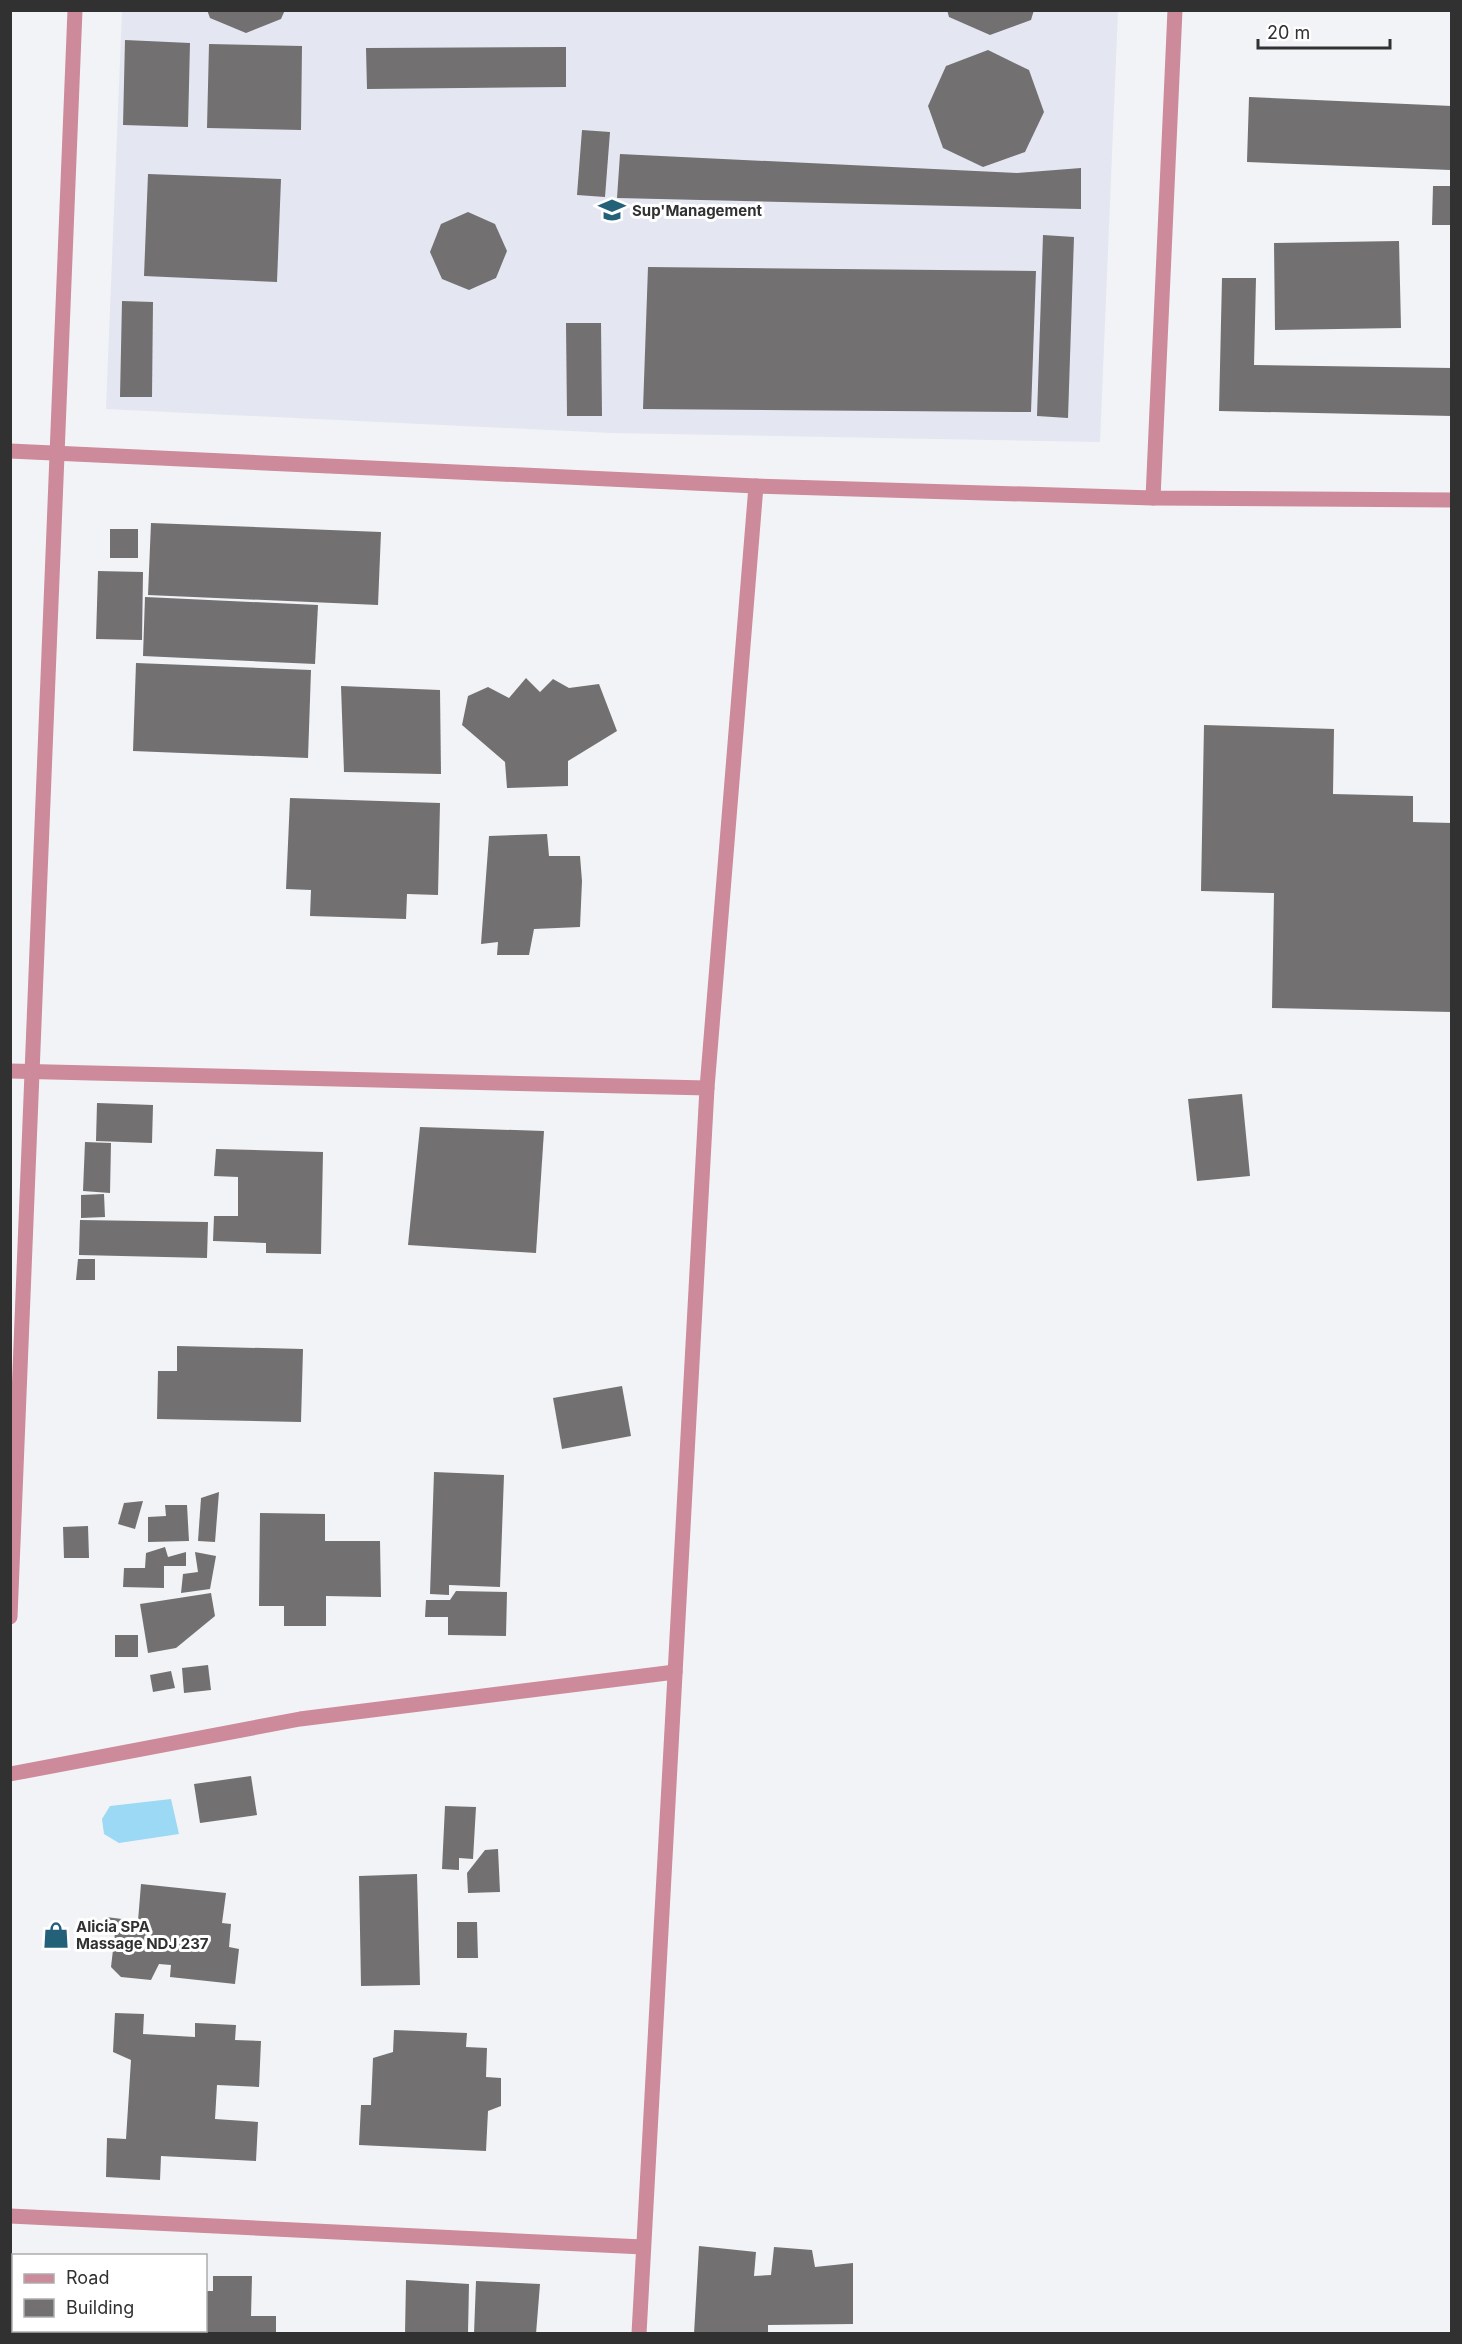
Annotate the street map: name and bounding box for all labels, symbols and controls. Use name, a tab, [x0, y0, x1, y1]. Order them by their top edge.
scale bar	[1258, 12, 1390, 50]
text: 20 m	[1267, 22, 1310, 43]
school or university icon: Sup'Management	[597, 195, 627, 225]
place label: Sup'Management	[632, 201, 763, 220]
place label: Alicia SPA Massage NDJ 237	[76, 1917, 209, 1953]
shop icon: Alicia SPA Massage NDJ 237	[41, 1920, 71, 1950]
legend	[12, 2254, 207, 2332]
text: Road	[66, 2267, 109, 2288]
text: Building	[66, 2297, 134, 2318]

